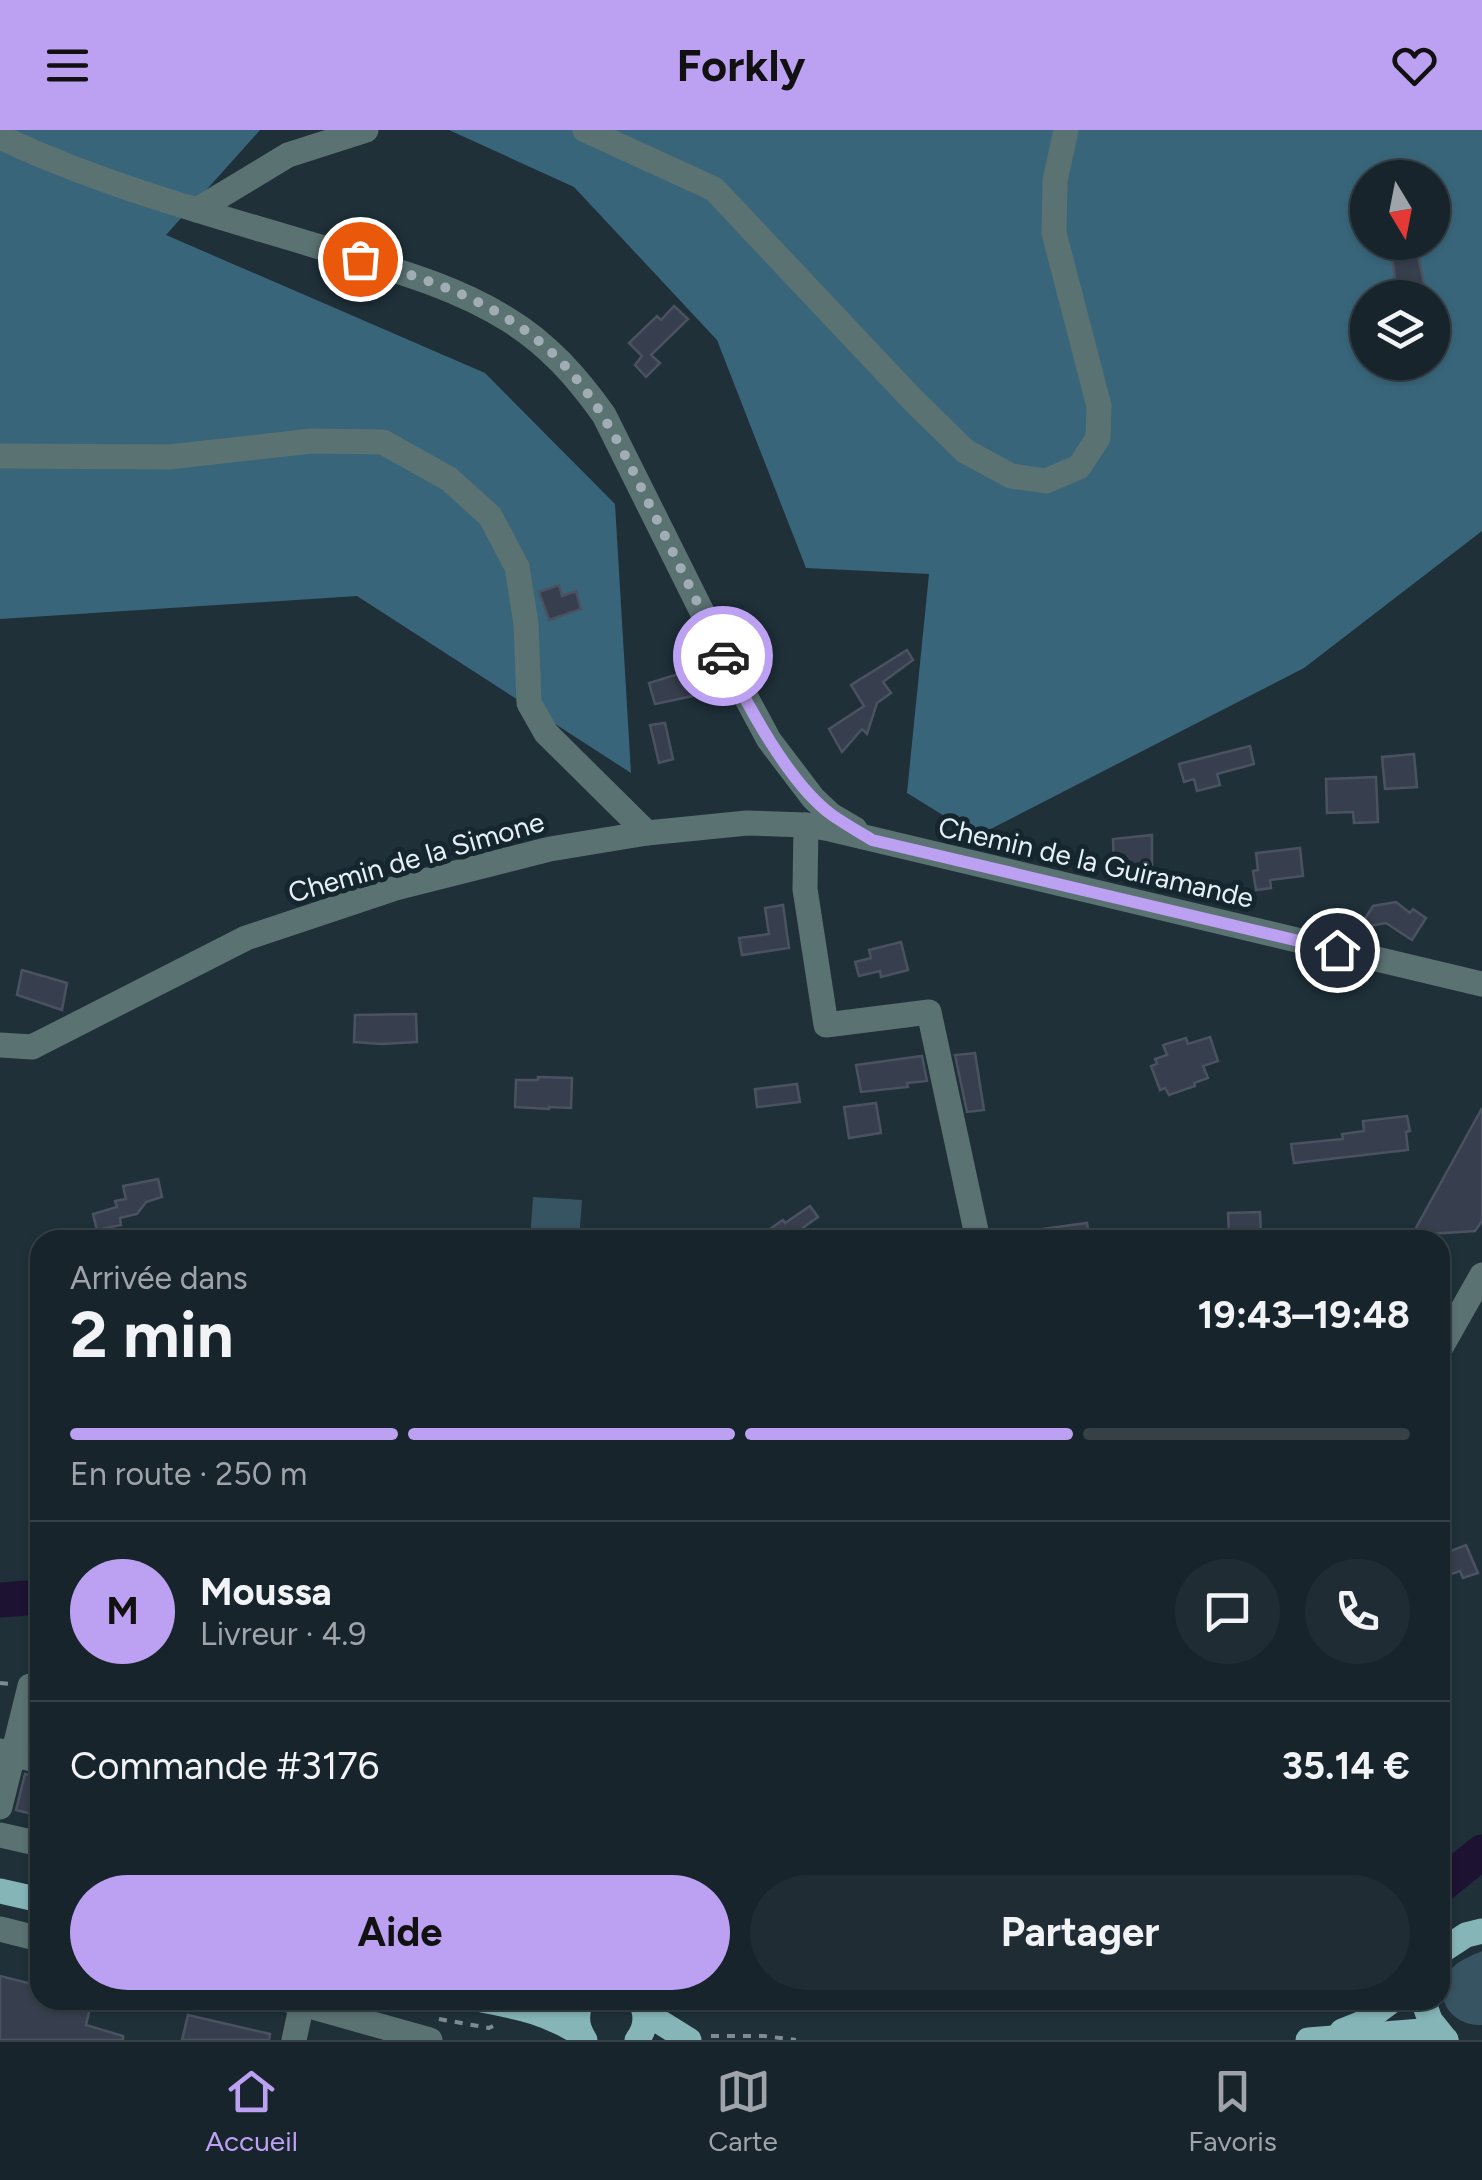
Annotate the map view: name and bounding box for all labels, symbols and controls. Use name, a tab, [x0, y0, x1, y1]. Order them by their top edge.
icon: menu	[40, 38, 95, 93]
text: Forkly	[677, 38, 805, 92]
icon: heart	[1387, 38, 1442, 93]
north arrow	[1350, 160, 1450, 260]
map controls	[1350, 160, 1450, 380]
pin	[318, 217, 403, 302]
icon: bag	[333, 232, 388, 287]
button: layers	[1350, 280, 1450, 380]
courier	[673, 606, 773, 706]
icon: car	[696, 629, 751, 684]
street label: Chemin de la Simone	[284, 804, 548, 910]
street label: Chemin de la Guiramande	[935, 809, 1257, 915]
pin	[1295, 908, 1380, 993]
icon: home	[1310, 923, 1365, 978]
text: Arrivée dans	[70, 1259, 248, 1297]
text: 19:43–19:48	[1198, 1292, 1410, 1338]
text: 2 min	[70, 1295, 234, 1373]
text: En route · 250 m	[70, 1455, 307, 1493]
button: chat	[1175, 1559, 1280, 1664]
button: phone	[1305, 1559, 1410, 1664]
text: Moussa	[200, 1569, 332, 1615]
text: M	[106, 1588, 139, 1634]
text: Livreur · 4.9	[200, 1615, 366, 1653]
text: Commande #3176	[70, 1743, 379, 1789]
text: 35.14 €	[1282, 1743, 1410, 1789]
button: Aide	[70, 1875, 730, 1990]
button: Partager	[750, 1875, 1410, 1990]
tab: Accueil	[205, 2064, 298, 2158]
tab: Carte	[708, 2064, 778, 2158]
tab: Favoris	[1188, 2064, 1277, 2158]

